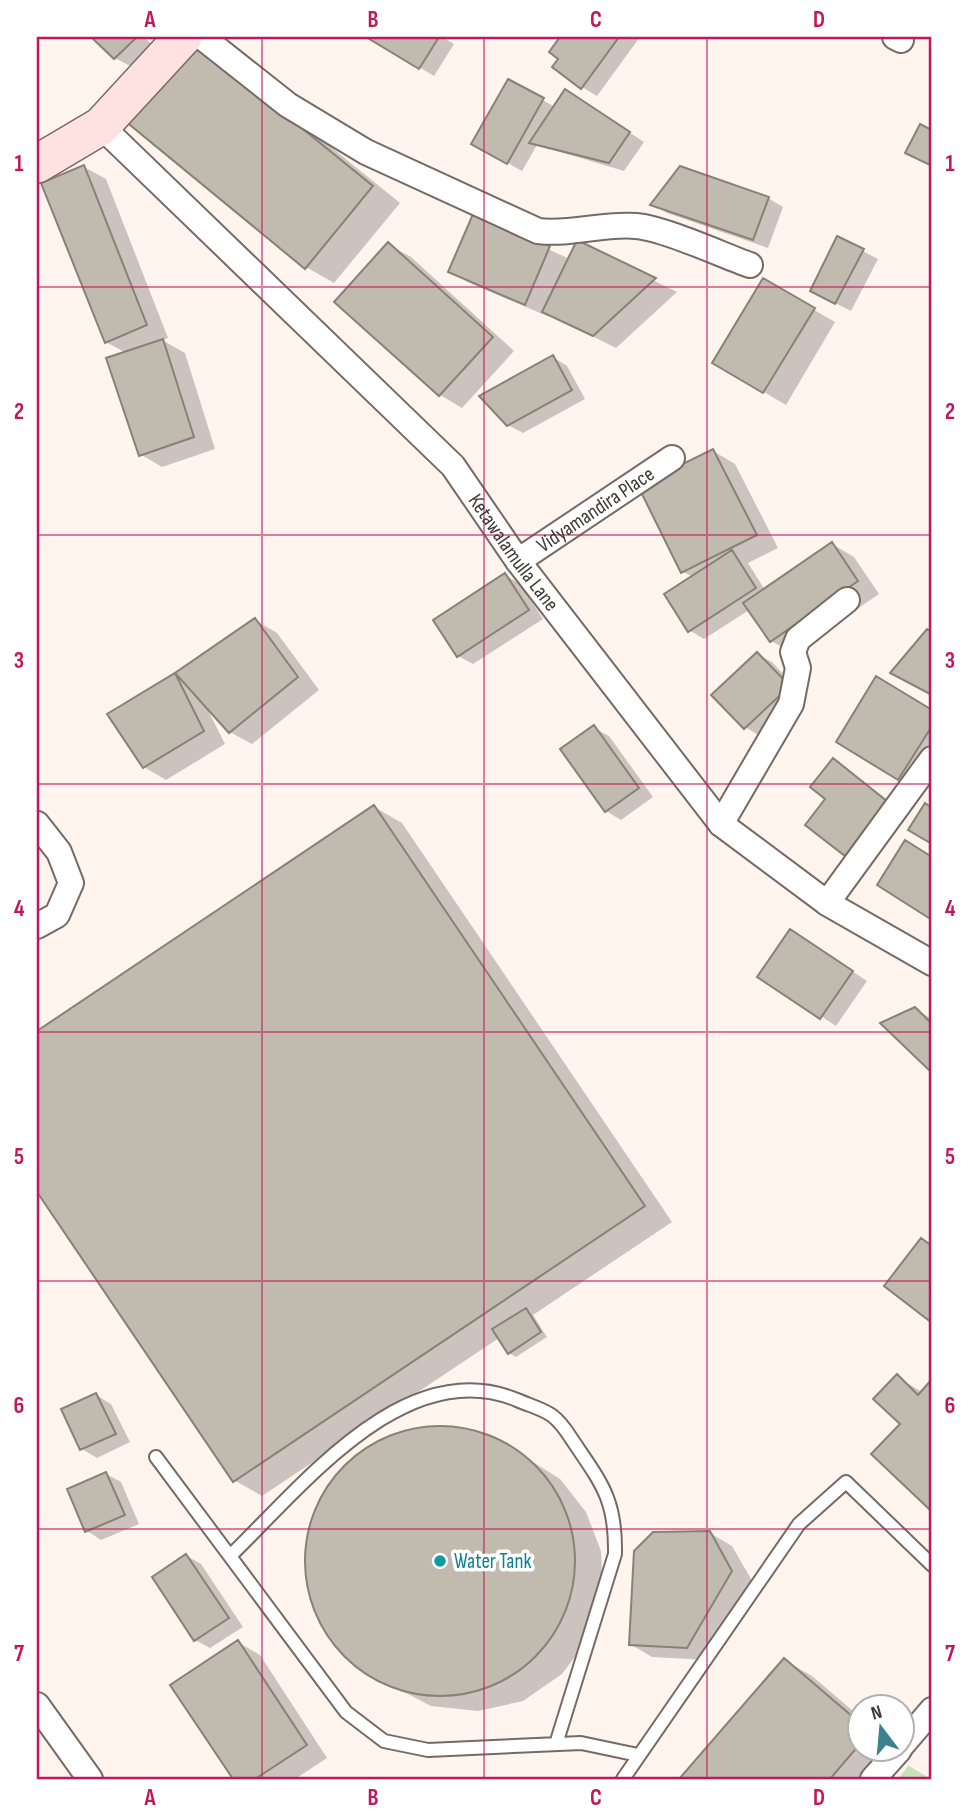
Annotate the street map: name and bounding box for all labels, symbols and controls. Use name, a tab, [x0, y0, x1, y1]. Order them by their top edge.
text: A	[144, 6, 157, 34]
text: B	[368, 6, 379, 34]
text: C	[590, 6, 602, 34]
text: D	[813, 6, 825, 34]
text: 1	[14, 150, 24, 178]
text: 1	[945, 150, 955, 178]
text: 2	[14, 398, 24, 426]
text: 2	[945, 398, 955, 426]
street label: Vidyamandira Place	[532, 462, 659, 558]
street label: Ketawalamulla Lane	[463, 489, 564, 616]
text: 3	[14, 647, 24, 675]
text: 3	[945, 647, 955, 675]
text: 4	[14, 895, 25, 923]
text: 4	[945, 895, 956, 923]
text: 5	[14, 1143, 24, 1171]
text: 5	[945, 1143, 955, 1171]
text: 6	[14, 1392, 24, 1420]
text: 6	[945, 1392, 955, 1420]
place label: Water Tank	[454, 1549, 531, 1574]
marker: Water Tank	[432, 1553, 448, 1569]
text: 7	[14, 1640, 24, 1668]
text: 7	[945, 1640, 955, 1668]
north arrow	[846, 1694, 916, 1764]
text: N	[869, 1701, 885, 1726]
text: A	[144, 1784, 157, 1812]
text: B	[368, 1784, 379, 1812]
text: C	[590, 1784, 602, 1812]
text: D	[813, 1784, 825, 1812]

